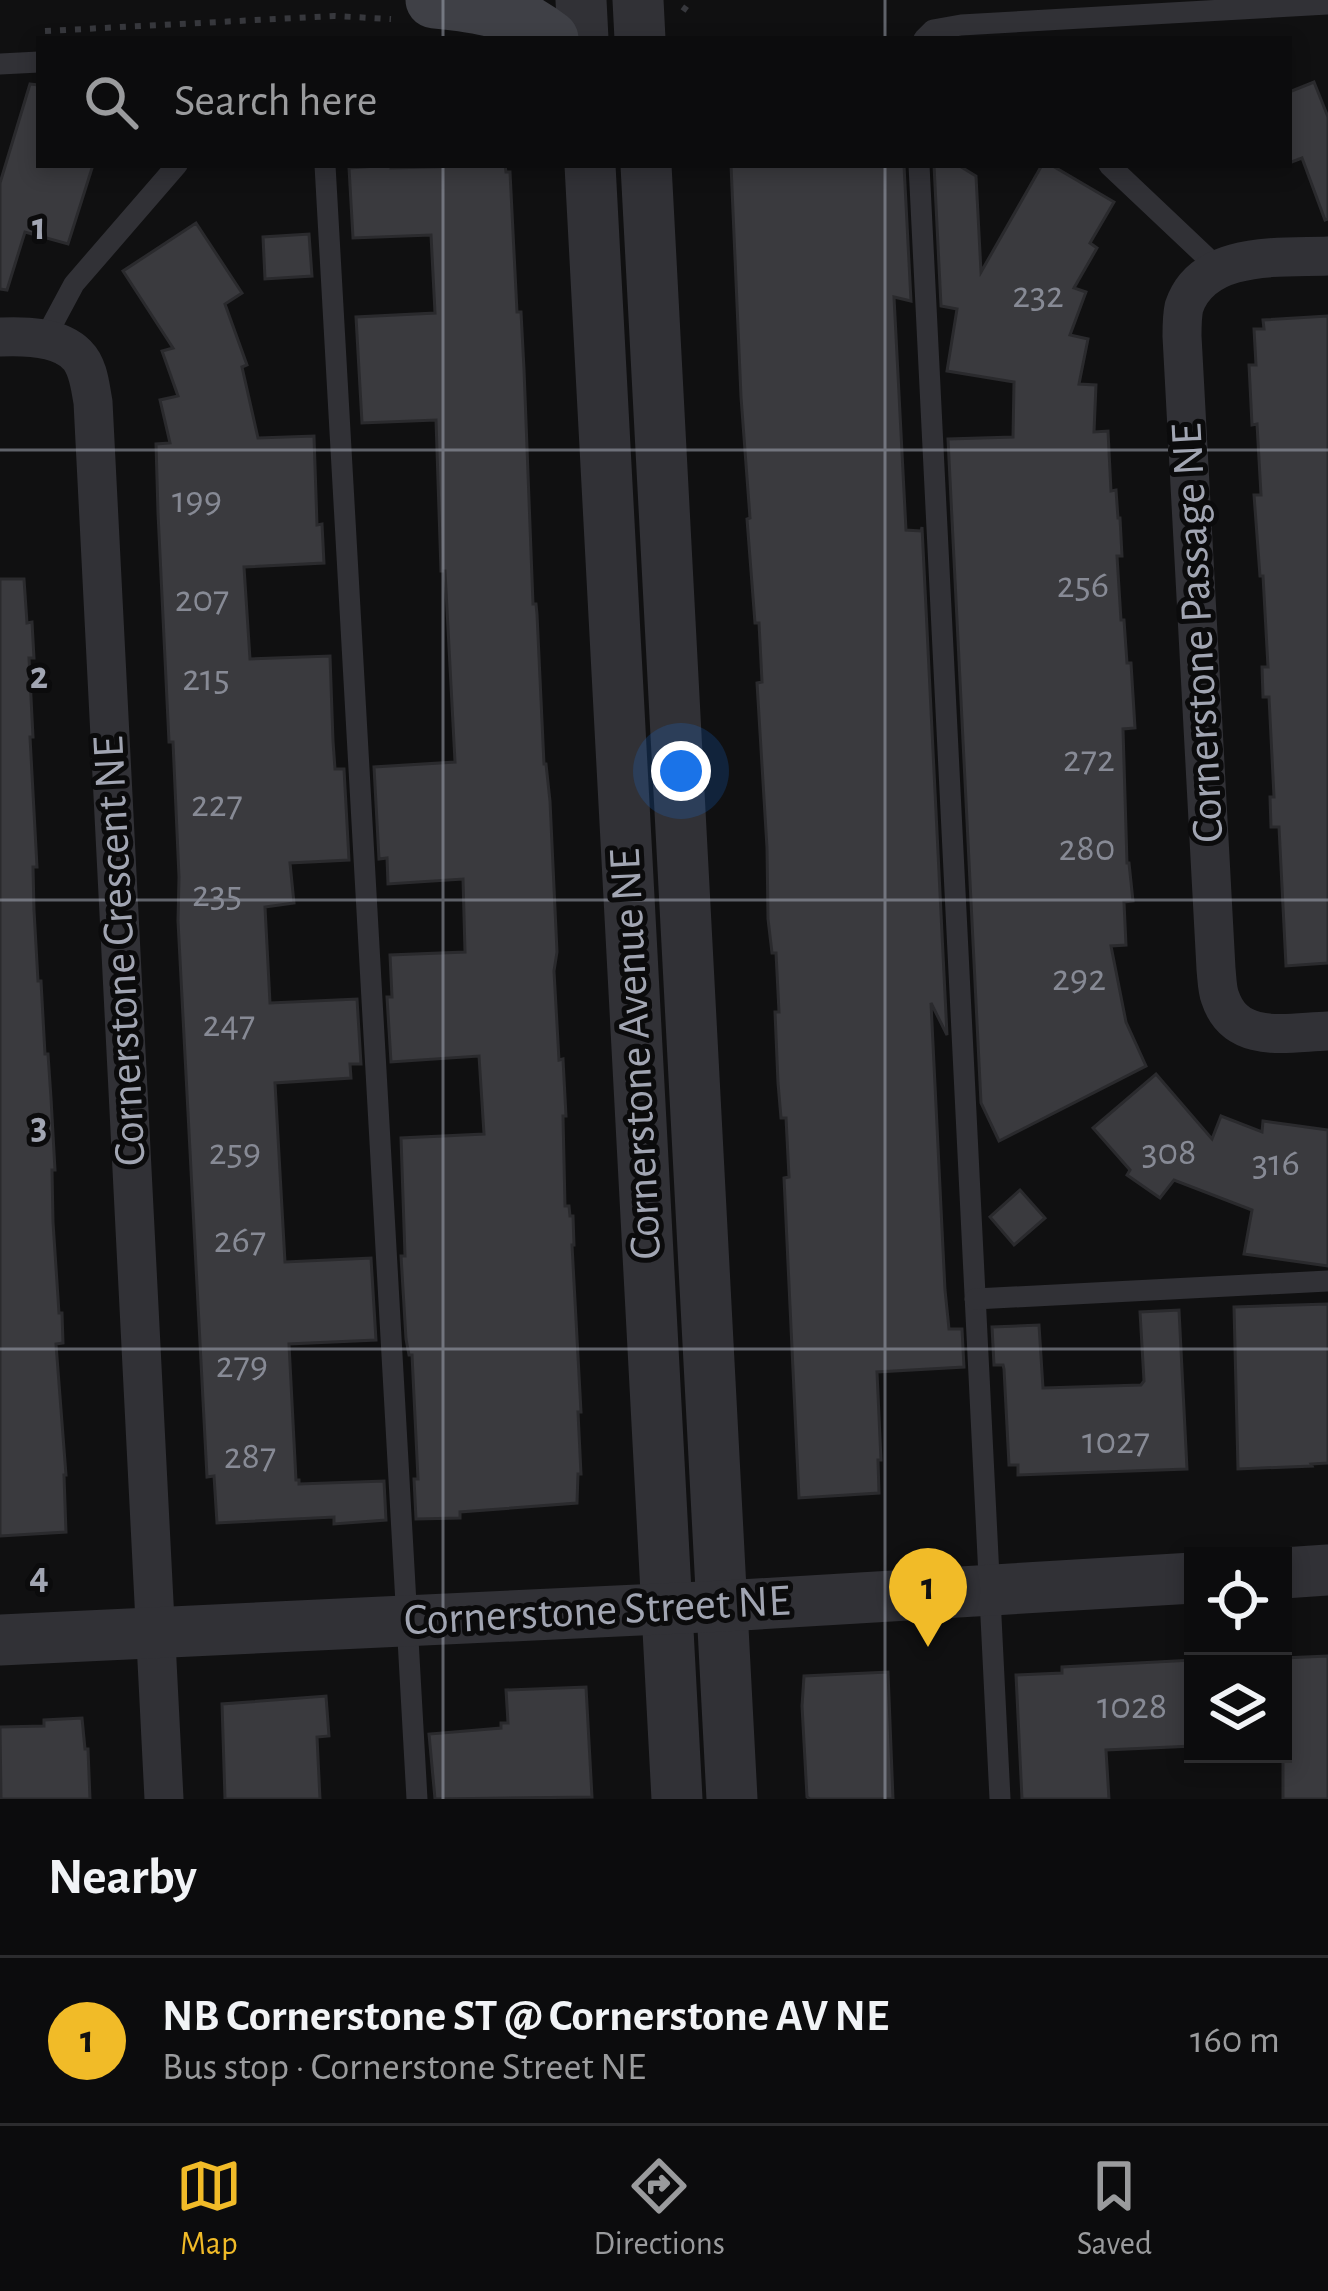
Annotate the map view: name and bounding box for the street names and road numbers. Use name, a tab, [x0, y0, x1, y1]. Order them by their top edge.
street label: Cornerstone Passage NE	[1165, 422, 1231, 844]
street label: Cornerstone Crescent NE	[86, 735, 154, 1167]
street label: Cornerstone Avenue NE	[603, 847, 669, 1261]
street label: Cornerstone Street NE	[403, 1578, 791, 1644]

